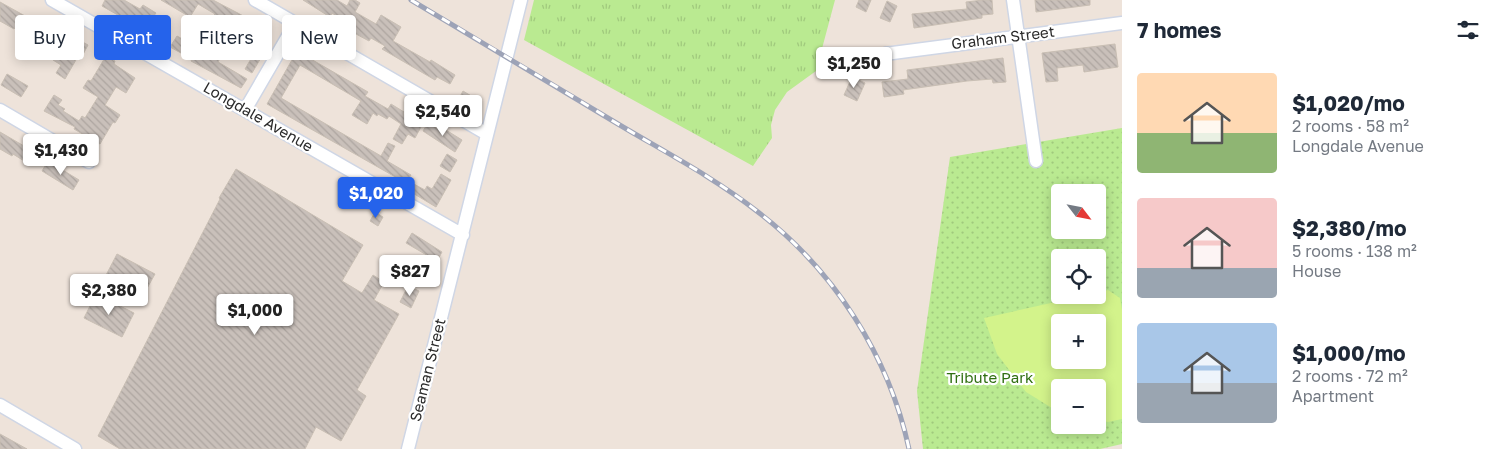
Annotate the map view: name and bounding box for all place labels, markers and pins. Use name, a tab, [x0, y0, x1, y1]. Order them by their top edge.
pin: $1,250	[813, 46, 895, 89]
pin: $2,540	[402, 94, 484, 137]
pin: $1,430	[20, 134, 102, 176]
pin: $1,020	[335, 176, 417, 219]
pin: $827	[380, 254, 440, 297]
pin: $2,380	[68, 274, 150, 316]
pin: $1,000	[214, 294, 296, 336]

